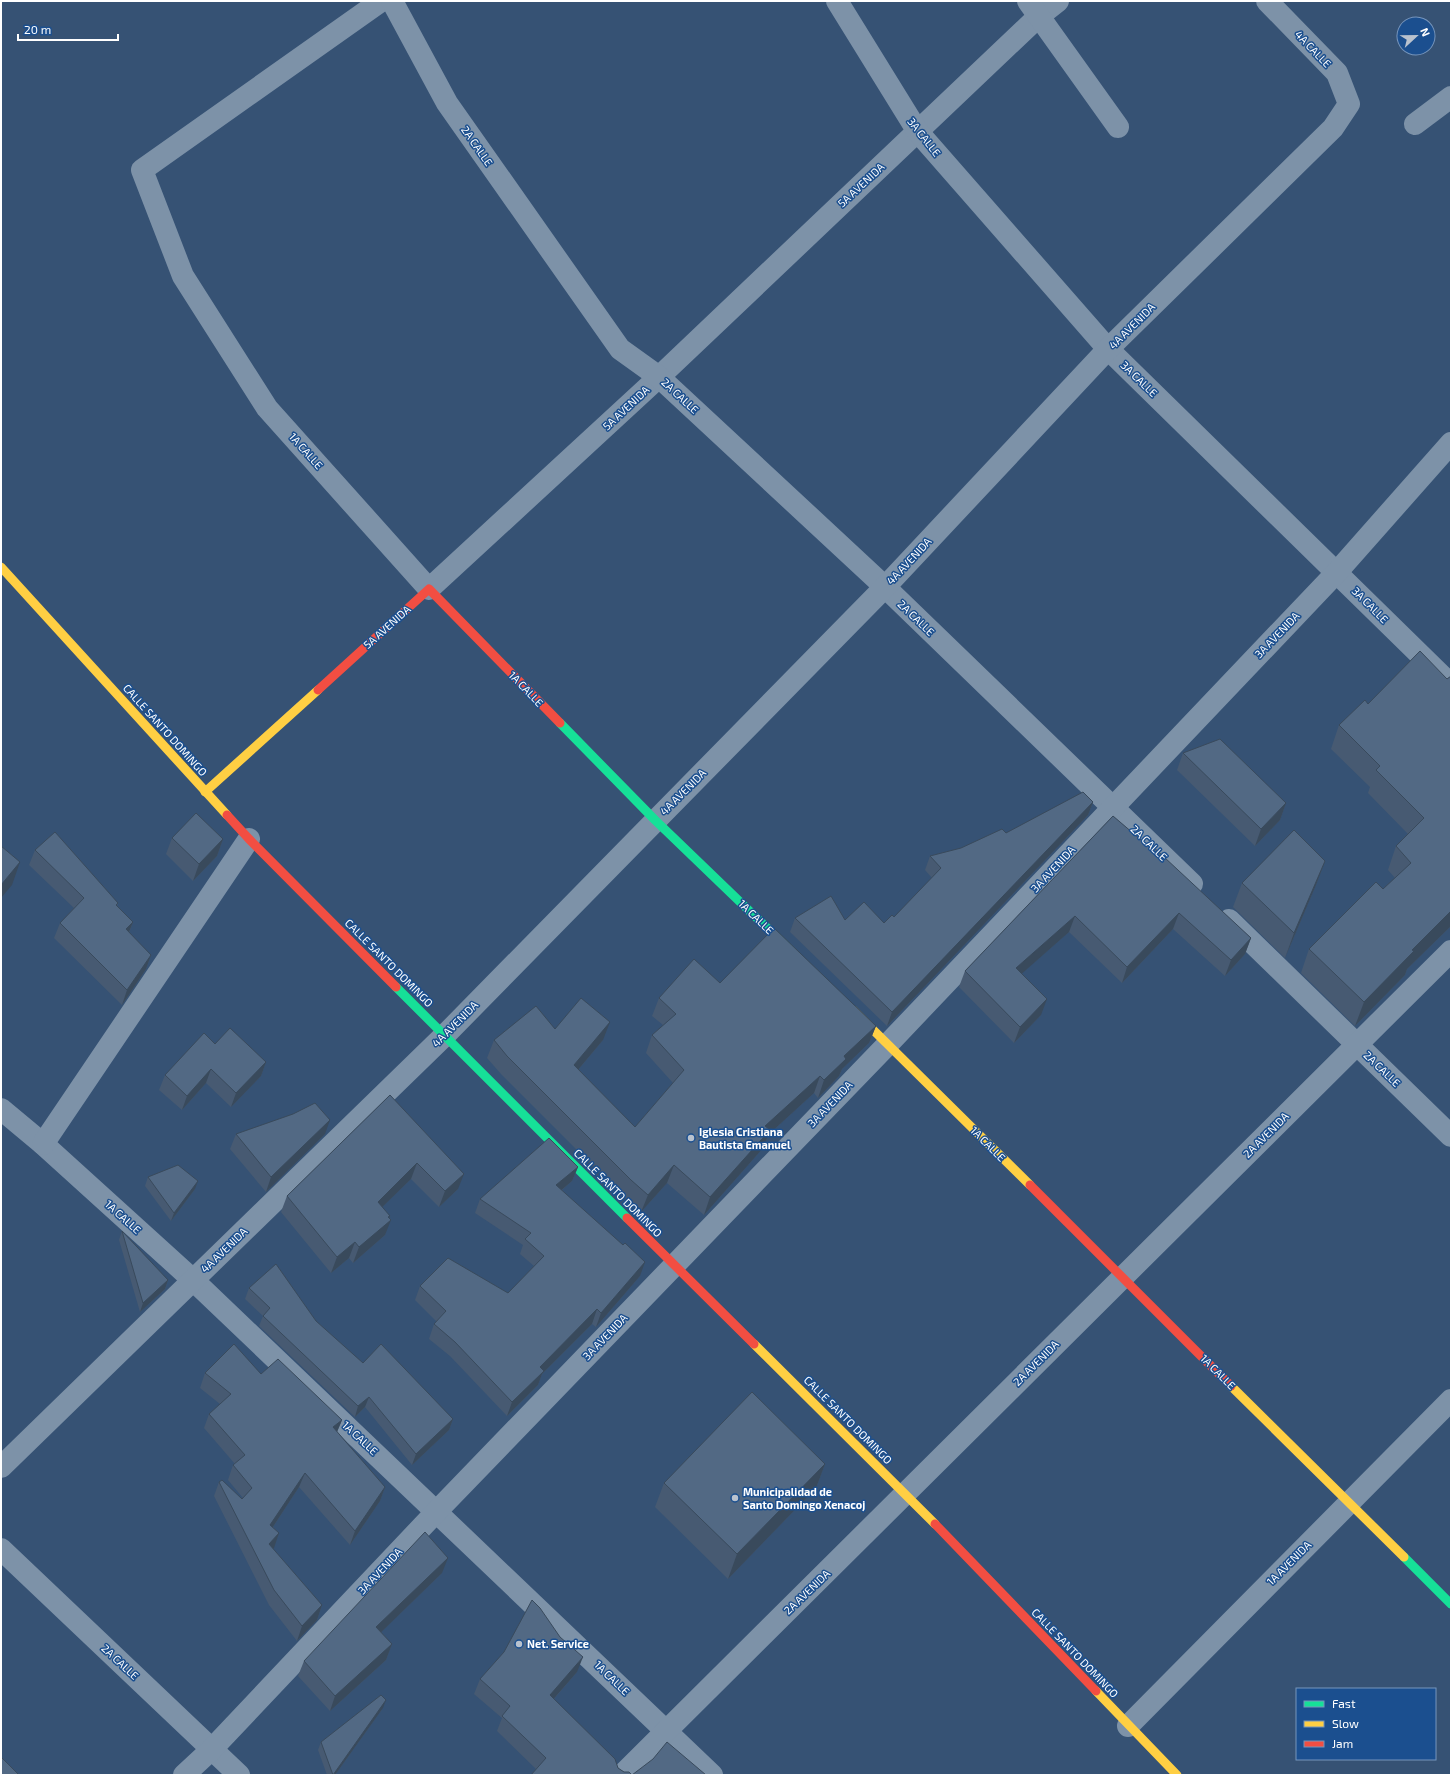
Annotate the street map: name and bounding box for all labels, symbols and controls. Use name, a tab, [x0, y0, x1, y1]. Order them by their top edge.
scale bar	[18, 16, 118, 42]
north arrow	[1396, 16, 1436, 56]
text: 20 m	[24, 22, 51, 36]
text: N	[1418, 26, 1433, 38]
street label: 4A CALLE	[1293, 27, 1334, 70]
street label: 3A CALLE	[905, 115, 944, 159]
street label: 2A CALLE	[459, 123, 496, 168]
street label: 5A AVENIDA	[835, 160, 887, 209]
street label: 4A AVENIDA	[1106, 300, 1157, 351]
street label: 3A CALLE	[1118, 358, 1160, 399]
street label: 2A CALLE	[659, 375, 702, 416]
street label: 5A AVENIDA	[600, 383, 652, 432]
street label: 1A CALLE	[287, 430, 326, 471]
street label: 4A AVENIDA	[884, 534, 934, 587]
street label: 3A CALLE	[1350, 584, 1391, 625]
street label: 2A CALLE	[895, 597, 937, 638]
street label: 5A AVENIDA	[360, 602, 413, 651]
street label: 3A AVENIDA	[1251, 609, 1302, 660]
street label: 1A CALLE	[506, 668, 546, 709]
street label: CALLE SANTO DOMINGO	[121, 681, 210, 778]
street label: 4A AVENIDA	[657, 766, 708, 817]
street label: 2A CALLE	[1128, 822, 1170, 863]
street label: 3A AVENIDA	[1028, 843, 1078, 895]
street label: 1A CALLE	[736, 897, 777, 937]
street label: CALLE SANTO DOMINGO	[343, 916, 436, 1009]
street label: 4A AVENIDA	[429, 998, 480, 1049]
street label: 2A CALLE	[1361, 1048, 1403, 1089]
street label: 3A AVENIDA	[804, 1078, 855, 1129]
street label: 2A AVENIDA	[1240, 1109, 1291, 1160]
street label: 1A CALLE	[968, 1123, 1009, 1164]
place label: Iglesia Cristiana Bautista Emanuel	[699, 1125, 791, 1151]
marker: Iglesia Cristiana Bautista Emanuel	[686, 1133, 696, 1143]
street label: CALLE SANTO DOMINGO	[572, 1146, 665, 1239]
street label: 1A CALLE	[103, 1197, 144, 1236]
street label: 4A AVENIDA	[198, 1224, 250, 1275]
street label: 3A AVENIDA	[579, 1311, 630, 1362]
street label: 2A AVENIDA	[1010, 1337, 1061, 1388]
street label: 1A CALLE	[1198, 1351, 1239, 1392]
street label: CALLE SANTO DOMINGO	[802, 1373, 895, 1466]
street label: 1A CALLE	[340, 1418, 381, 1457]
place label: Municipalidad de Santo Domingo Xenacoj	[743, 1485, 865, 1512]
marker: Municipalidad de Santo Domingo Xenacoj	[730, 1493, 740, 1503]
street label: 1A AVENIDA	[1264, 1538, 1314, 1587]
street label: 3A AVENIDA	[355, 1545, 405, 1597]
street label: 2A AVENIDA	[781, 1566, 833, 1617]
street label: CALLE SANTO DOMINGO	[1029, 1605, 1121, 1700]
place label: Net. Service	[527, 1637, 589, 1650]
marker: Net. Service	[514, 1639, 524, 1649]
street label: 2A CALLE	[99, 1641, 142, 1682]
street label: 1A CALLE	[592, 1658, 633, 1698]
legend	[1296, 1688, 1436, 1760]
text: Fast	[1332, 1696, 1356, 1710]
text: Slow	[1332, 1716, 1359, 1730]
text: Jam	[1332, 1736, 1353, 1750]

